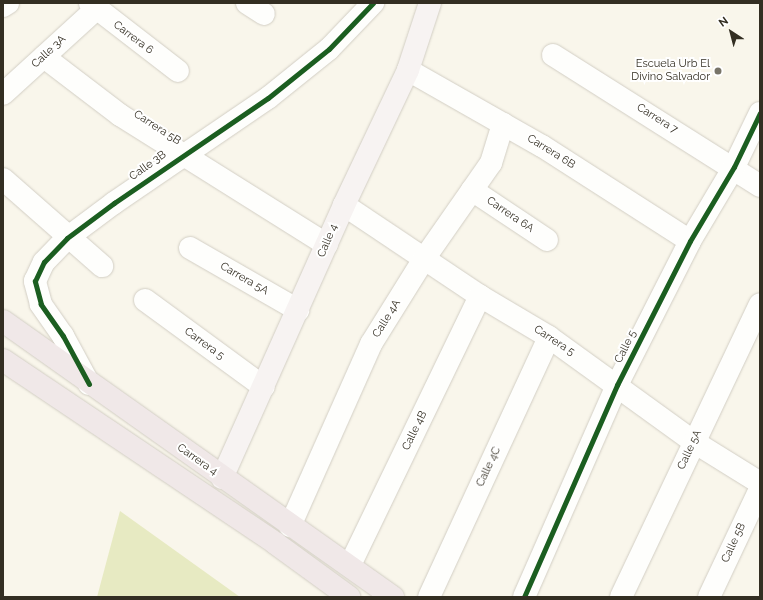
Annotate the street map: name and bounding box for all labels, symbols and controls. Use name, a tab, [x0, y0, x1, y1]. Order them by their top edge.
north arrow	[711, 12, 751, 52]
text: N	[716, 14, 731, 30]
street label: Carrera 6	[110, 19, 156, 57]
street label: Calle 3A	[29, 33, 69, 71]
place label: Escuela Urb El Divino Salvador	[631, 58, 710, 84]
marker: Escuela Urb El Divino Salvador	[713, 66, 723, 76]
street label: Carrera 7	[634, 101, 680, 137]
street label: Carrera 5B	[131, 108, 183, 148]
street label: Carrera 6B	[525, 132, 577, 172]
street label: Calle 3B	[127, 148, 169, 184]
street label: Carrera 6A	[484, 194, 536, 236]
street label: Calle 4	[315, 222, 341, 260]
street label: Carrera 5A	[217, 260, 271, 298]
street label: Calle 4A	[370, 298, 404, 340]
street label: Carrera 5	[531, 323, 577, 359]
street label: Carrera 5	[181, 325, 227, 363]
street label: Calle 5	[612, 329, 640, 365]
street label: Calle 4B	[400, 409, 430, 453]
street label: Calle 5A	[675, 428, 705, 472]
street label: Carrera 4	[174, 441, 220, 479]
street label: Calle 4C	[474, 445, 504, 489]
street label: Calle 5B	[719, 521, 749, 565]

